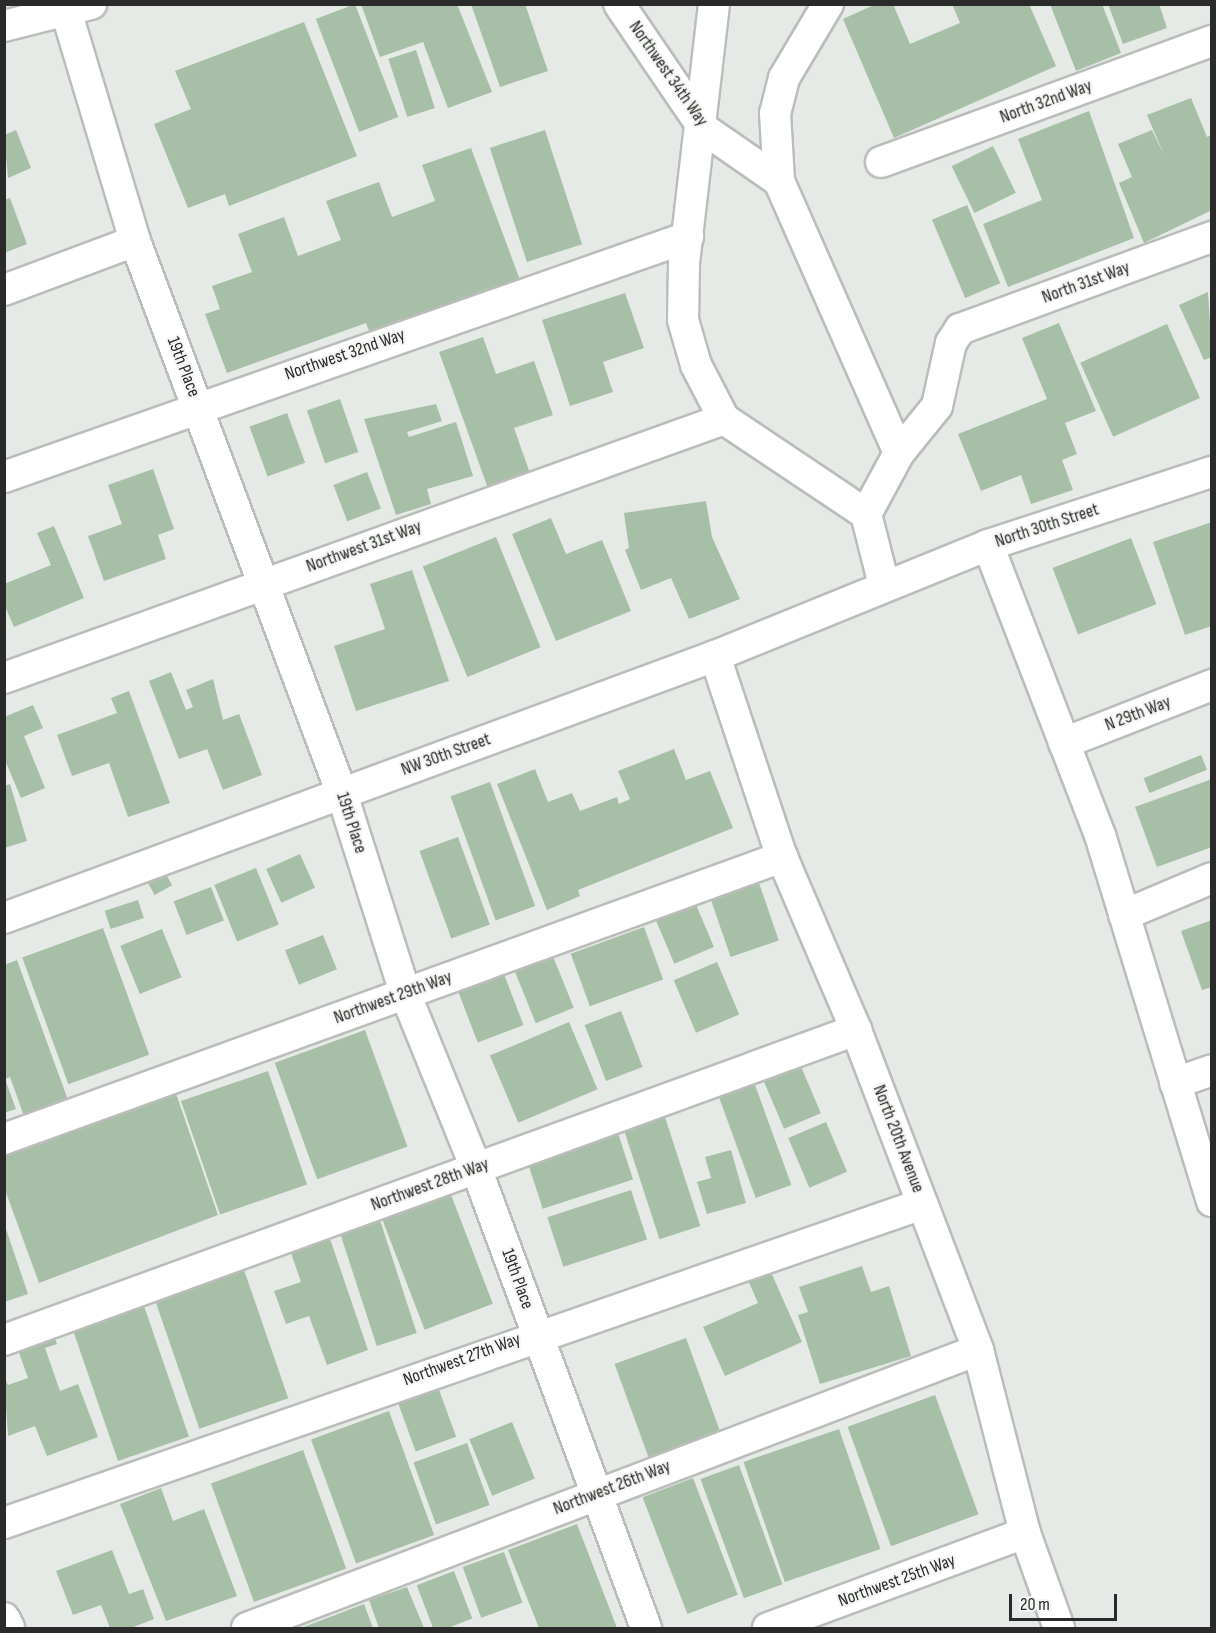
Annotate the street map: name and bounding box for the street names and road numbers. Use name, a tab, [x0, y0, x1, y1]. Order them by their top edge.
street label: Northwest 34th Way	[624, 17, 712, 131]
street label: North 32nd Way	[997, 75, 1095, 129]
street label: North 31st Way	[1039, 257, 1133, 309]
street label: Northwest 32nd Way	[282, 324, 408, 386]
street label: 19th Place	[162, 334, 204, 400]
street label: North 30th Street	[992, 499, 1102, 553]
street label: Northwest 31st Way	[303, 516, 425, 578]
street label: N 29th Way	[1102, 692, 1174, 736]
street label: NW 30th Street	[398, 729, 494, 781]
street label: 19th Place	[331, 790, 371, 856]
street label: Northwest 29th Way	[331, 967, 455, 1029]
street label: North 20th Avenue	[868, 1082, 928, 1196]
street label: Northwest 28th Way	[368, 1154, 492, 1216]
street label: 19th Place	[496, 1246, 538, 1312]
street label: Northwest 27th Way	[400, 1329, 524, 1391]
street label: Northwest 26th Way	[550, 1456, 674, 1520]
street label: Northwest 25th Way	[836, 1550, 958, 1612]

